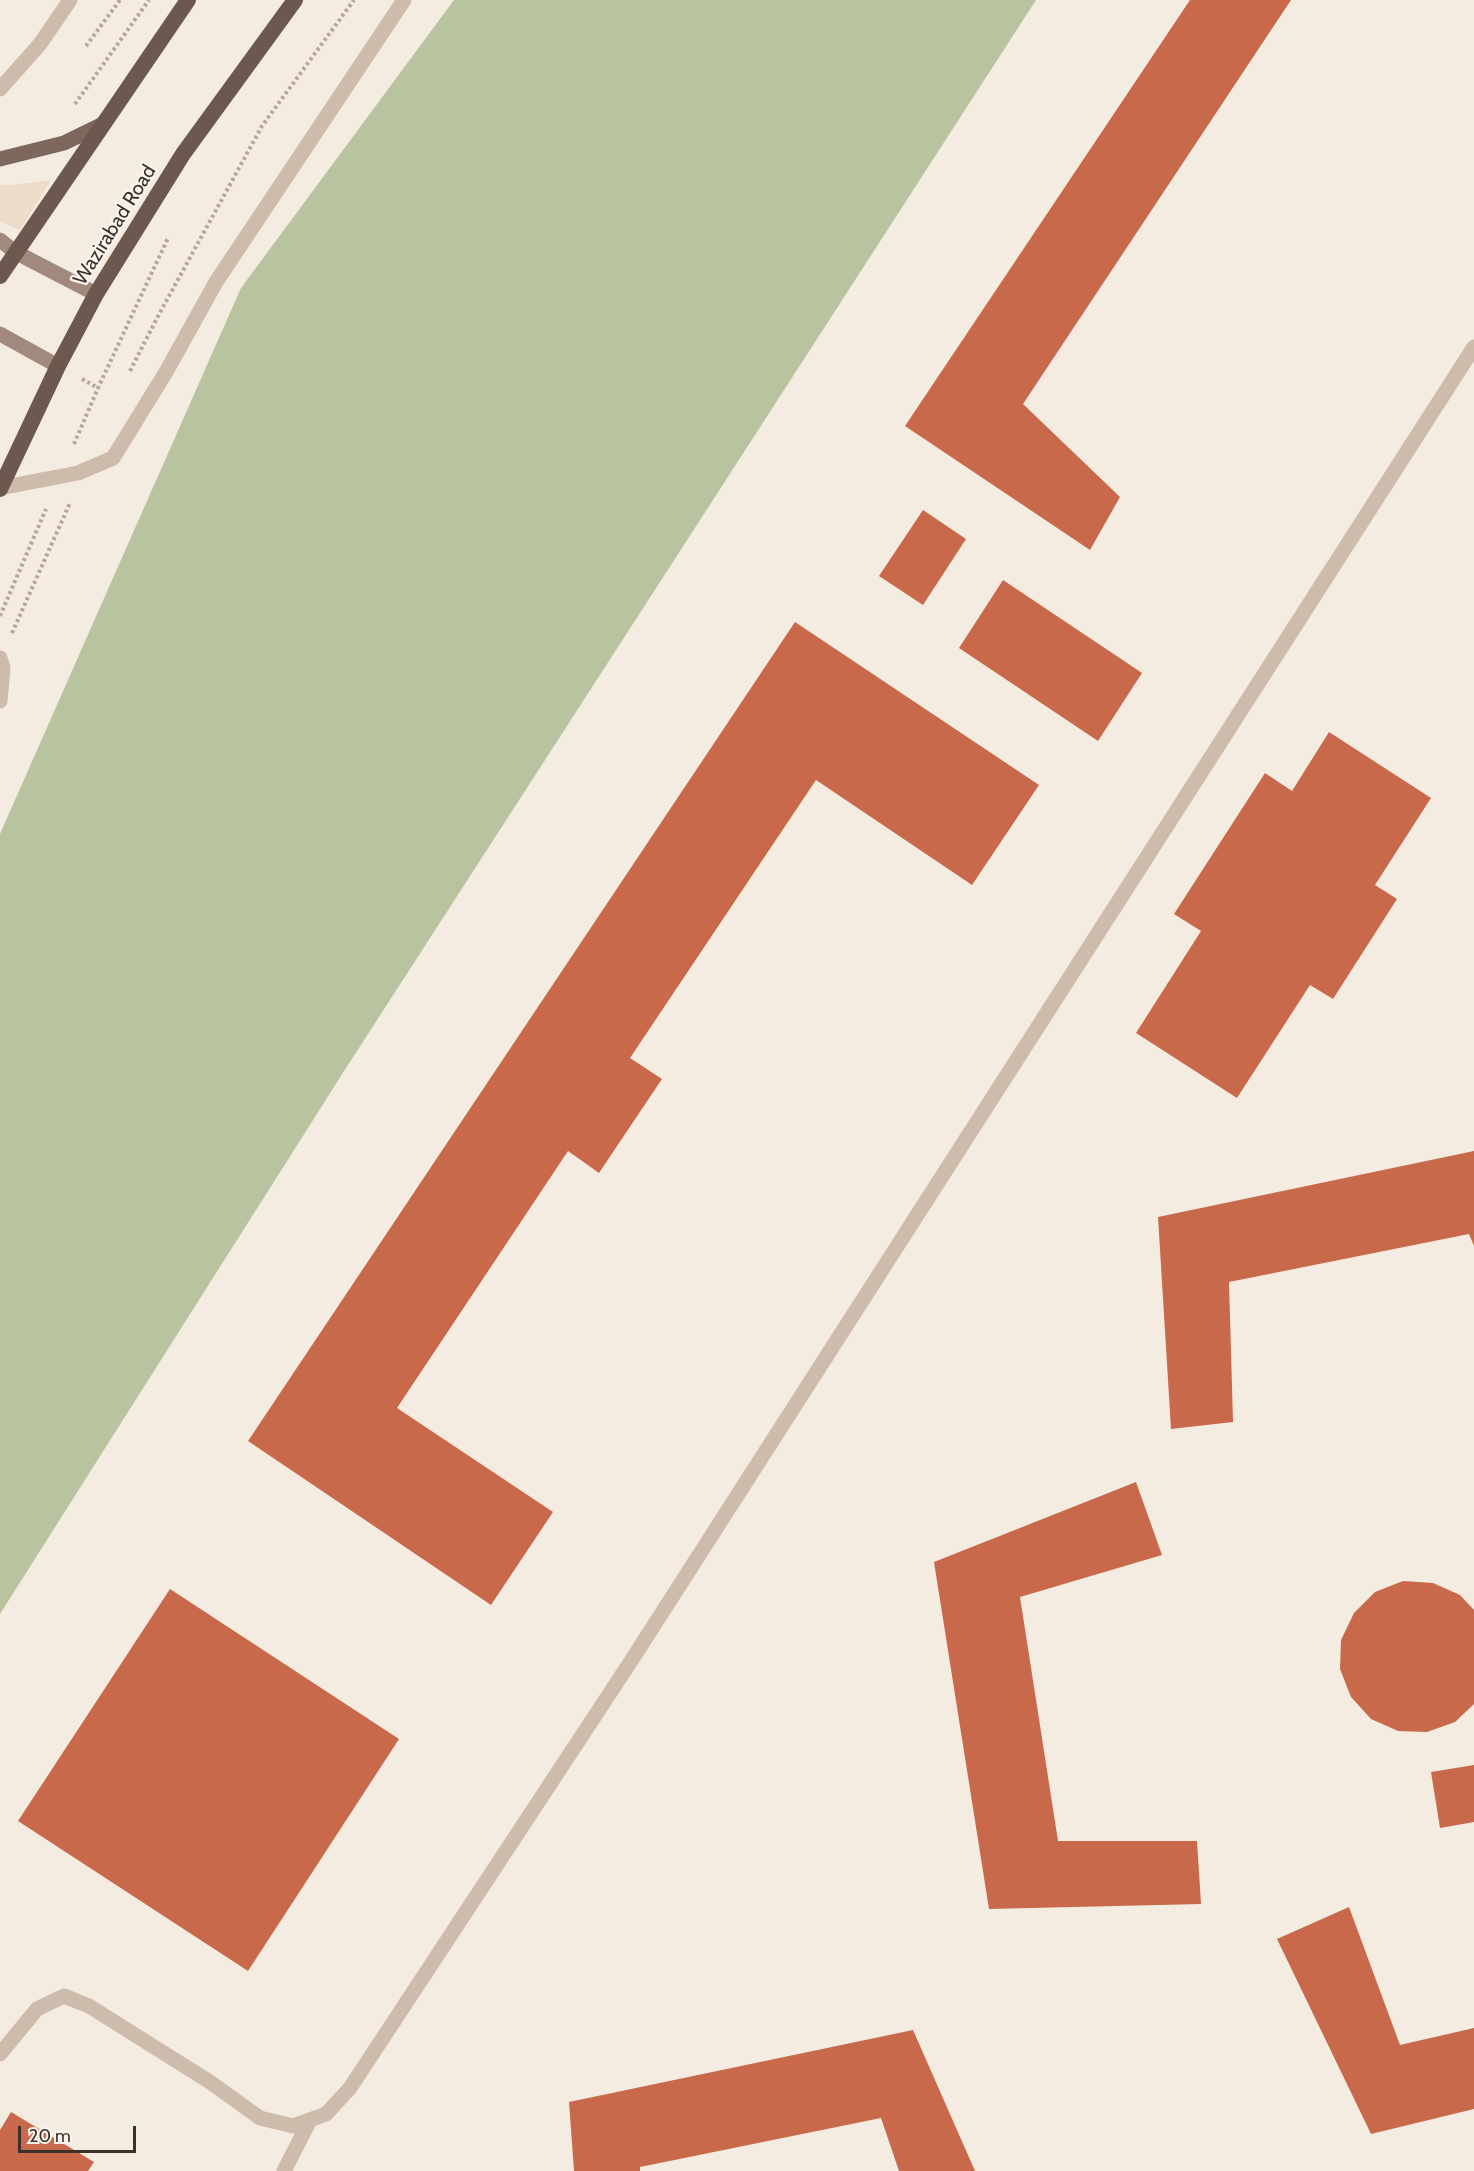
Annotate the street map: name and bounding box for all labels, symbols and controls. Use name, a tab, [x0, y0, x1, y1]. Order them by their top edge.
street label: Wazirabad Road	[69, 161, 161, 289]
scale bar	[21, 2114, 140, 2152]
text: 20 m	[29, 2125, 71, 2147]

